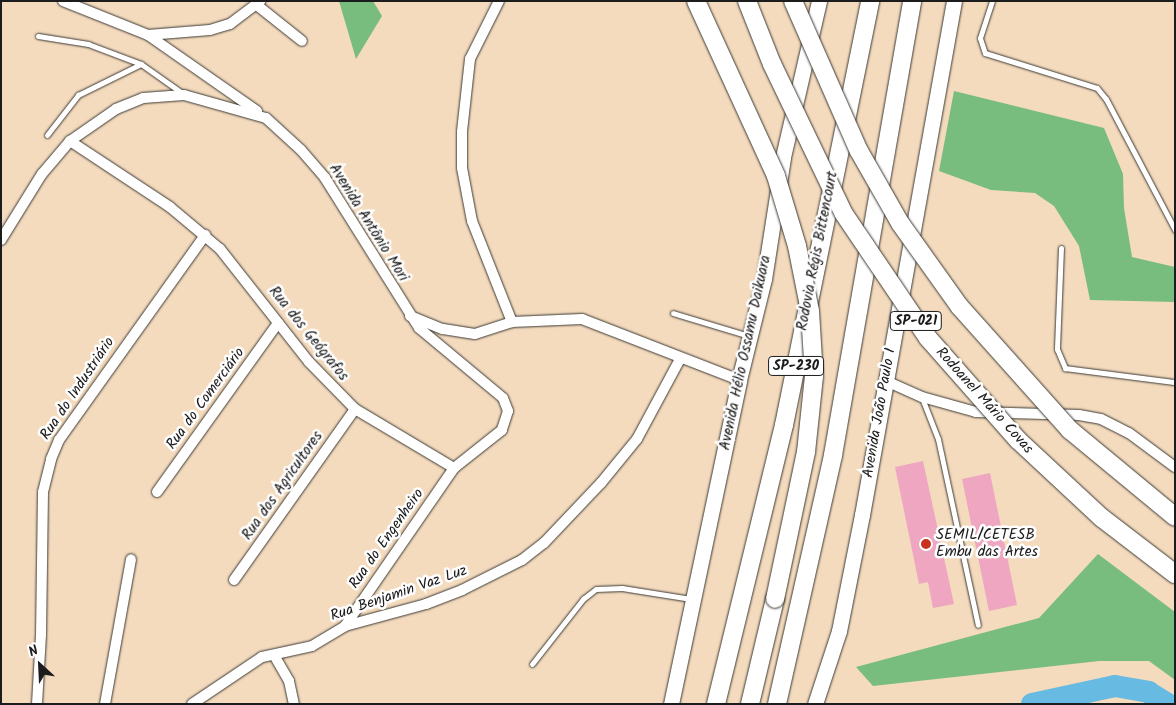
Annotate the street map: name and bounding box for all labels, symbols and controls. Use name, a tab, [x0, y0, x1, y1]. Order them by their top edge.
street label: Avenida Antônio Mori	[324, 161, 412, 285]
street label: Rodovia Régis Bittencourt	[794, 170, 842, 332]
street label: Avenida Hélio Ossamu Daikuara	[717, 254, 775, 452]
street label: Rua dos Geógrafos	[264, 283, 352, 385]
road number: SP-021	[890, 310, 942, 332]
street label: Rua do Industriário	[37, 334, 119, 444]
street label: Rodoanel Mário Covas	[931, 344, 1037, 458]
street label: Rua do Comerciário	[163, 345, 249, 453]
street label: Avenida João Paulo I	[860, 347, 900, 479]
road number: SP-230	[767, 354, 825, 378]
street label: Rua dos Agricultores	[239, 428, 327, 544]
street label: Rua do Engenheiro	[346, 485, 428, 593]
place label: SEMIL/CETESB Embu das Artes	[936, 526, 1038, 561]
marker: SEMIL/CETESB Embu das Artes	[920, 538, 932, 550]
street label: Rua Benjamin Vaz Luz	[328, 562, 470, 626]
north arrow	[15, 640, 65, 690]
text: N	[25, 640, 42, 663]

